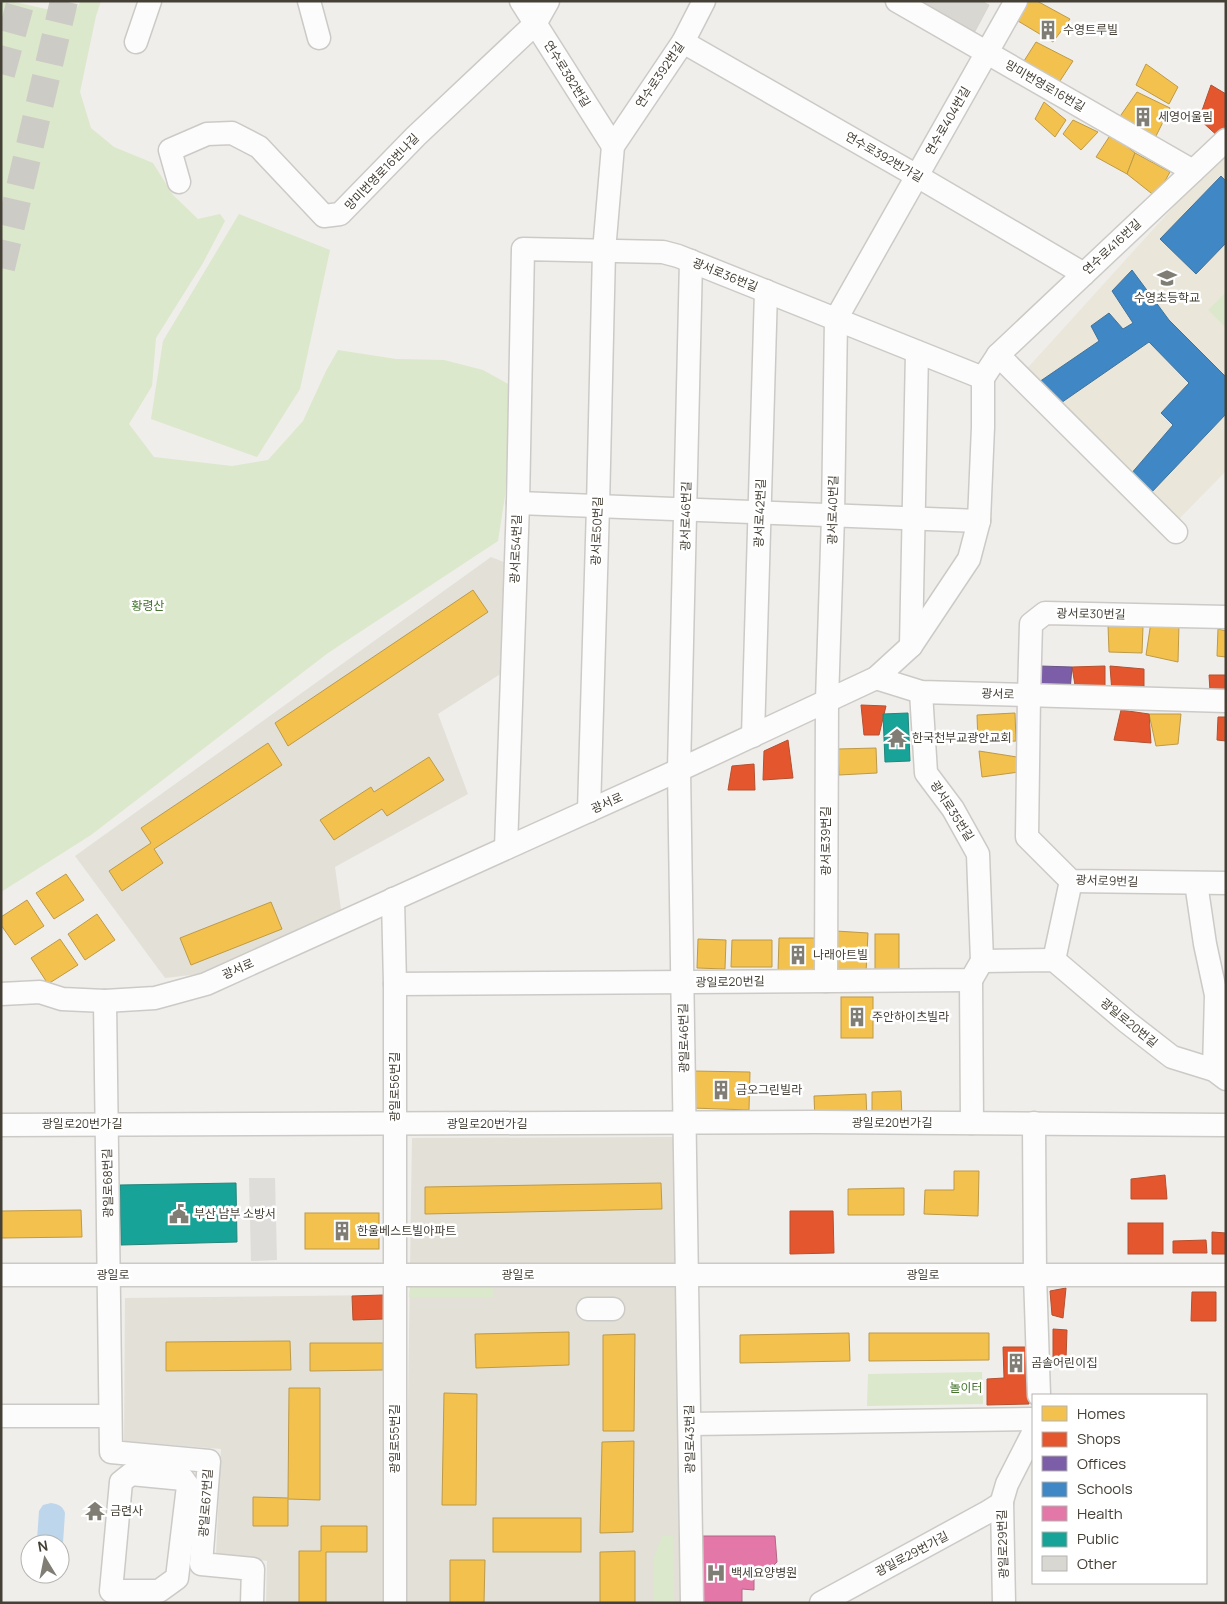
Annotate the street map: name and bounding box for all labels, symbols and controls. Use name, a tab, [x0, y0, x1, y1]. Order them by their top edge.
building icon: 수영트루빌	[1037, 19, 1059, 41]
place label: 수영트루빌	[1063, 21, 1118, 38]
street label: 연수로382번길	[540, 37, 595, 110]
street label: 연수로392번길	[631, 38, 688, 111]
street label: 망미번영로16번길	[1002, 56, 1088, 115]
street label: 연수로404번길	[921, 83, 974, 158]
building icon: 세영어울림	[1132, 106, 1154, 128]
place label: 세영어울림	[1158, 108, 1213, 125]
street label: 연수로392번가길	[842, 127, 926, 186]
street label: 망미번영로16번나길	[341, 130, 423, 214]
street label: 연수로416번길	[1079, 215, 1145, 278]
street label: 광서로36번길	[690, 254, 760, 295]
school or university icon: 수영초등학교	[1156, 267, 1178, 289]
place label: 수영초등학교	[1134, 289, 1200, 306]
street label: 광서로40번길	[823, 475, 842, 545]
street label: 광서로42번길	[750, 478, 769, 548]
street label: 광서로46번길	[676, 481, 695, 551]
street label: 광서로50번길	[587, 496, 606, 566]
street label: 광서로54번길	[506, 514, 525, 584]
park label: 황령산	[131, 597, 165, 614]
street label: 광서로30번길	[1056, 604, 1126, 623]
street label: 광서로	[981, 684, 1015, 703]
temple icon: 한국천부교광안교회	[886, 727, 908, 749]
place label: 한국천부교광안교회	[912, 729, 1011, 746]
street label: 광서로35번길	[927, 777, 978, 844]
street label: 광서로	[588, 788, 625, 817]
street label: 광서로39번길	[817, 806, 834, 876]
street label: 광서로9번길	[1075, 871, 1139, 890]
building icon: 나래아트빌	[787, 944, 809, 966]
place label: 나래아트빌	[813, 946, 868, 963]
street label: 광서로	[219, 954, 256, 983]
street label: 광일로20번길	[695, 972, 765, 991]
street label: 광일로20번길	[1097, 994, 1162, 1051]
street label: 광일로46번길	[674, 1003, 693, 1073]
building icon: 주안하이츠빌라	[846, 1006, 868, 1028]
place label: 주안하이츠빌라	[872, 1008, 949, 1025]
street label: 광일로56번길	[386, 1052, 403, 1122]
building icon: 금오그린빌라	[710, 1079, 732, 1101]
place label: 금오그린빌라	[736, 1081, 802, 1098]
street label: 광일로20번가길	[852, 1114, 932, 1131]
street label: 광일로20번가길	[42, 1115, 122, 1132]
street label: 광일로20번가길	[447, 1115, 527, 1132]
street label: 광일로68번길	[98, 1148, 117, 1218]
public building icon: 부산 남부 소방서	[168, 1203, 190, 1225]
place label: 부산 남부 소방서	[194, 1205, 276, 1222]
building icon: 한울베스트빌아파트	[331, 1220, 353, 1242]
place label: 한울베스트빌아파트	[357, 1222, 456, 1239]
street label: 광일로	[96, 1266, 130, 1283]
street label: 광일로	[501, 1266, 535, 1283]
street label: 광일로	[906, 1266, 940, 1283]
building icon: 곰솔어린이집	[1005, 1352, 1027, 1374]
place label: 곰솔어린이집	[1031, 1354, 1097, 1371]
park label: 놀이터	[949, 1379, 983, 1396]
legend	[1032, 1394, 1207, 1584]
text: Homes	[1077, 1403, 1126, 1424]
street label: 광일로55번길	[386, 1404, 403, 1474]
street label: 광일로43번길	[680, 1404, 699, 1474]
text: Shops	[1077, 1428, 1121, 1449]
text: Offices	[1077, 1453, 1126, 1474]
street label: 광일로67번길	[195, 1468, 216, 1538]
text: Schools	[1077, 1478, 1133, 1499]
temple icon: 금련사	[84, 1500, 106, 1522]
place label: 금련사	[110, 1502, 143, 1519]
text: Health	[1077, 1503, 1123, 1524]
street label: 광일로29번길	[993, 1509, 1012, 1579]
street label: 광일로29번가길	[872, 1527, 951, 1580]
text: Public	[1077, 1528, 1119, 1549]
north arrow	[20, 1534, 70, 1584]
text: N	[36, 1535, 49, 1556]
text: Other	[1077, 1553, 1118, 1574]
hospital icon: 백세요양병원	[705, 1562, 727, 1584]
place label: 백세요양병원	[731, 1564, 797, 1581]

